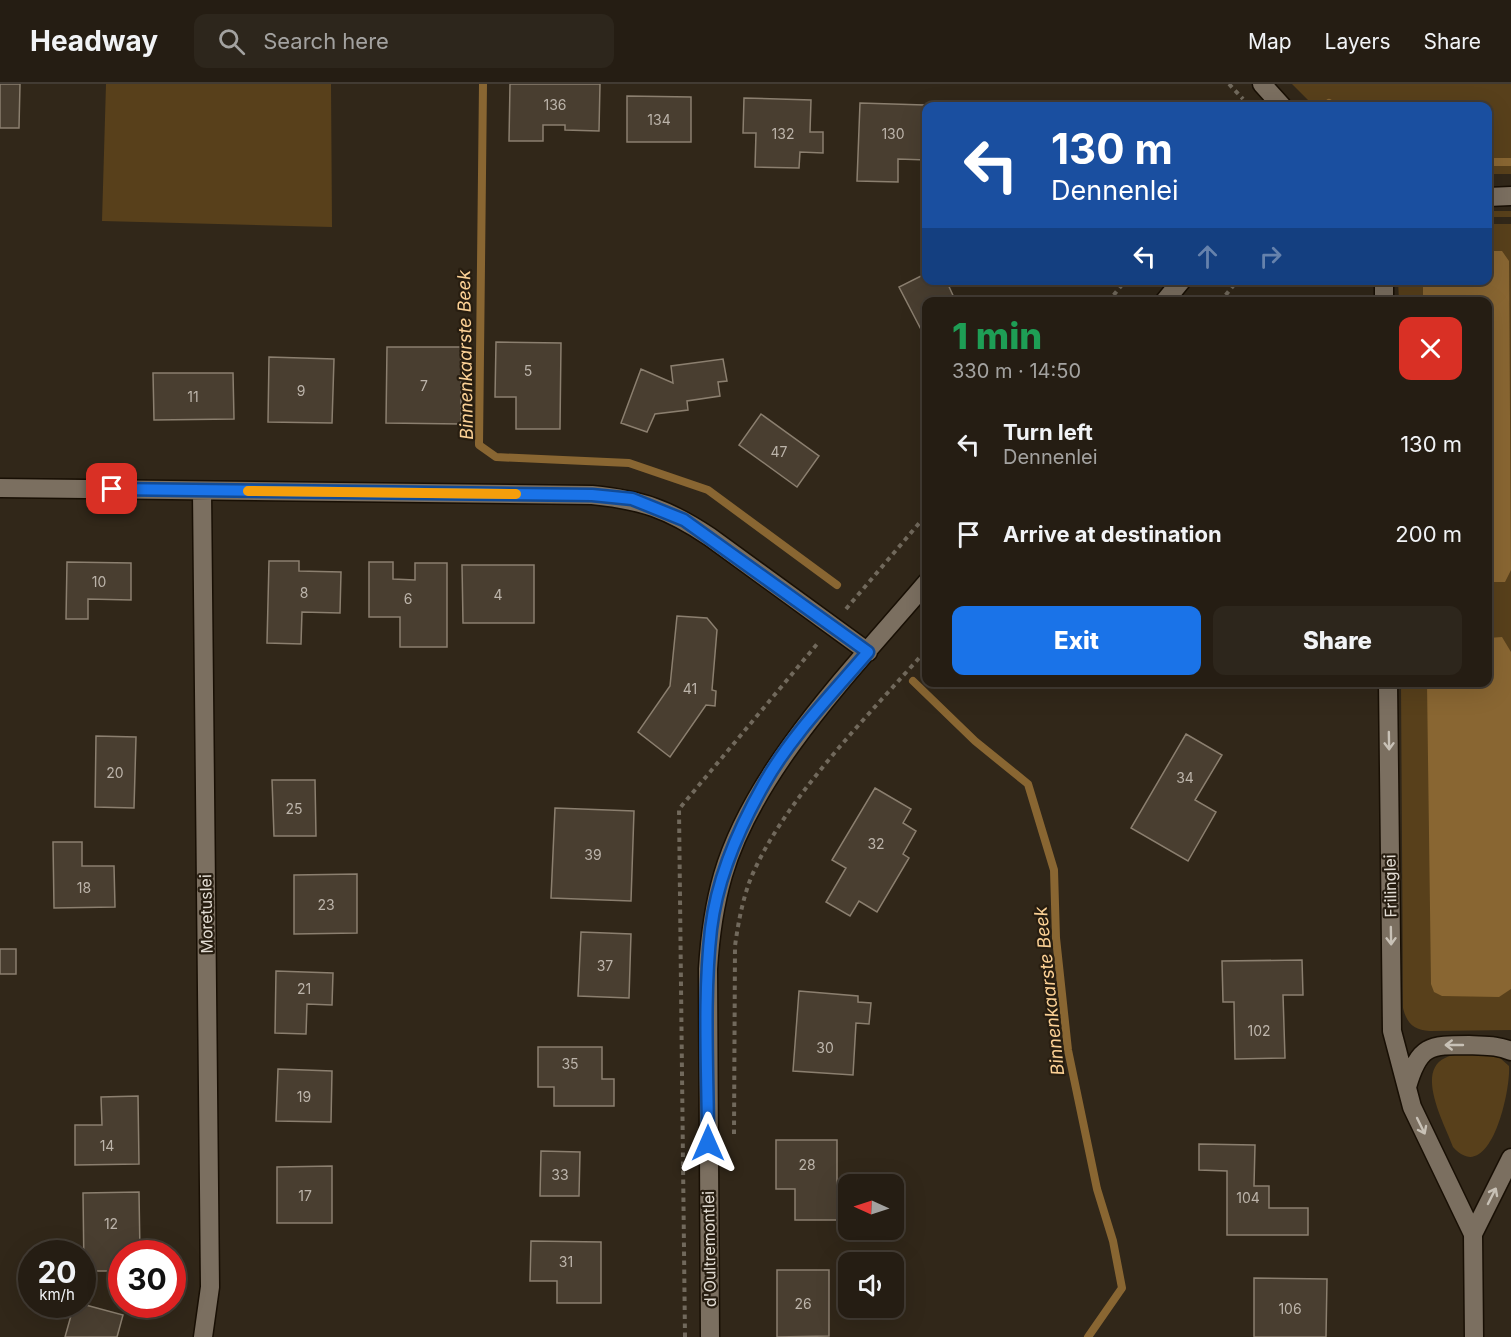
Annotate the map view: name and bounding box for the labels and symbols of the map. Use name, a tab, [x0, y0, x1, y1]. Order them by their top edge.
house number: 136	[543, 96, 567, 113]
house number: 134	[647, 111, 671, 128]
house number: 132	[772, 125, 794, 142]
house number: 130	[881, 125, 905, 142]
water label: Binnenkaarste Beek	[453, 269, 477, 440]
house number: 5	[524, 362, 532, 379]
house number: 7	[420, 377, 428, 394]
house number: 9	[297, 382, 305, 399]
house number: 11	[187, 388, 199, 405]
house number: 47	[771, 443, 788, 460]
pin	[86, 463, 137, 514]
house number: 10	[92, 573, 106, 590]
house number: 8	[300, 584, 308, 601]
house number: 4	[493, 586, 503, 603]
house number: 6	[404, 590, 412, 607]
house number: 41	[683, 680, 697, 697]
one-way arrow	[1383, 730, 1395, 750]
house number: 20	[106, 764, 124, 781]
house number: 34	[1176, 769, 1194, 786]
house number: 25	[285, 800, 303, 817]
house number: 32	[867, 835, 885, 852]
house number: 39	[584, 846, 602, 863]
street label: Frilinglei	[1379, 854, 1401, 918]
street label: Moretuslei	[195, 874, 217, 954]
house number: 18	[77, 879, 91, 896]
house number: 23	[317, 896, 335, 913]
water label: Binnenkaarste Beek	[1030, 904, 1068, 1077]
one-way arrow	[1385, 925, 1397, 945]
house number: 37	[597, 957, 613, 974]
house number: 21	[297, 980, 311, 997]
house number: 102	[1247, 1022, 1271, 1039]
house number: 30	[816, 1039, 834, 1056]
one-way arrow	[1444, 1039, 1464, 1051]
house number: 35	[561, 1055, 579, 1072]
house number: 19	[297, 1088, 311, 1105]
position arrow	[676, 1111, 740, 1175]
one-way arrow	[1416, 1117, 1428, 1135]
house number: 14	[100, 1137, 114, 1154]
house number: 28	[798, 1156, 816, 1173]
house number: 33	[551, 1166, 569, 1183]
north arrow	[838, 1174, 904, 1240]
house number: 17	[298, 1187, 312, 1204]
one-way arrow	[1487, 1188, 1498, 1206]
house number: 104	[1236, 1189, 1260, 1206]
street label: d'Oultremontlei	[698, 1191, 720, 1307]
house number: 12	[104, 1215, 118, 1232]
speed limit sign: 30	[108, 1240, 186, 1318]
house number: 31	[559, 1253, 573, 1270]
house number: 26	[794, 1295, 812, 1312]
house number: 106	[1278, 1300, 1302, 1317]

